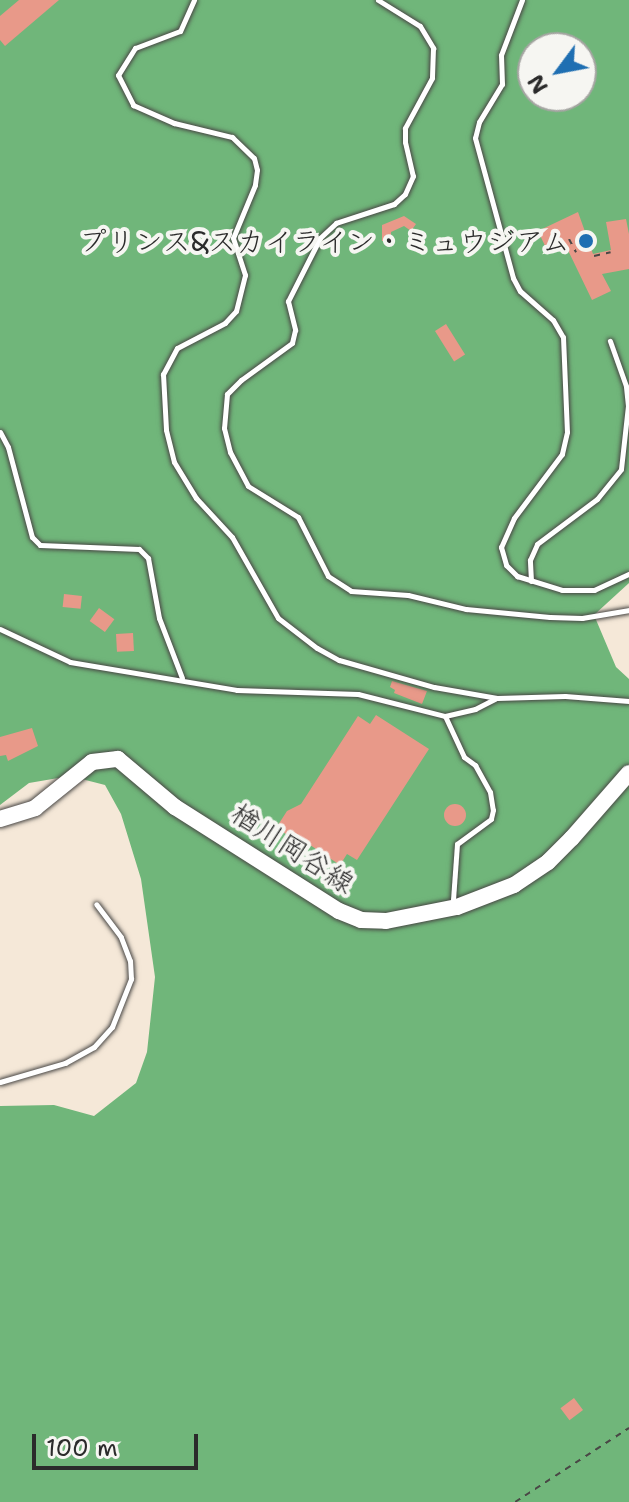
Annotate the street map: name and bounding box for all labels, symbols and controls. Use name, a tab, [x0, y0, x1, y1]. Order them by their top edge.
north arrow	[517, 32, 597, 112]
text: N	[521, 69, 555, 99]
place label: プリンス&スカイライン・ミュウジアム	[77, 224, 570, 258]
marker: プリンス&スカイライン・ミュウジアム	[577, 232, 595, 250]
street label: 楢川岡谷線	[225, 796, 361, 900]
scale bar	[36, 1418, 202, 1468]
text: 100 m	[46, 1432, 118, 1464]

